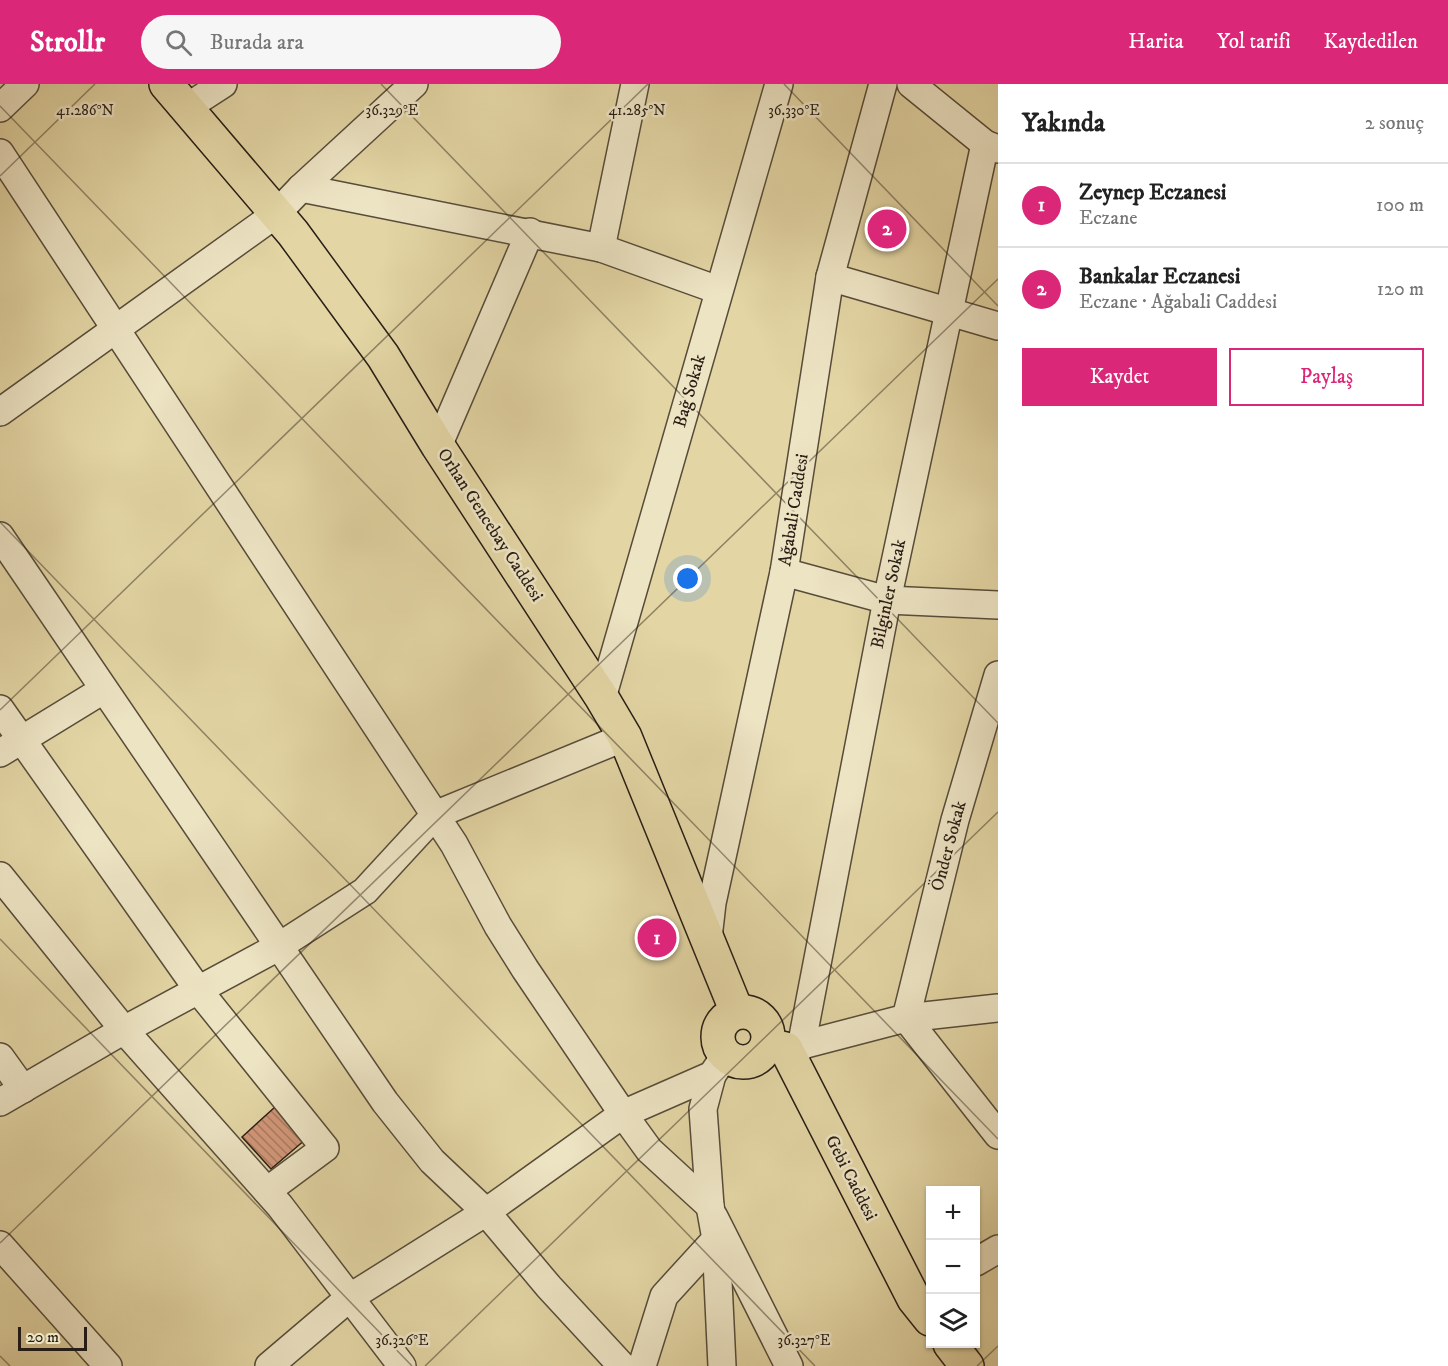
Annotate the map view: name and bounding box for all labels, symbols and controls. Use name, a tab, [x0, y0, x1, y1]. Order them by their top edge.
search box	[141, 15, 561, 69]
text: Strollr	[30, 25, 105, 60]
icon: search	[162, 26, 195, 59]
text: Burada ara	[210, 29, 304, 56]
text: Harita	[1128, 29, 1184, 55]
text: Yol tarifi	[1217, 29, 1291, 55]
text: Kaydedilen	[1324, 29, 1418, 55]
text: 41.286°N	[56, 101, 114, 120]
text: 36.329°E	[366, 101, 419, 120]
text: 41.285°N	[608, 101, 666, 120]
text: 36.330°E	[768, 101, 820, 120]
text: Yakında	[1022, 107, 1105, 140]
text: 2 sonuç	[1365, 111, 1424, 136]
text: Zeynep Eczanesi	[1079, 179, 1226, 206]
text: 1	[1038, 193, 1045, 218]
text: 100 m	[1376, 193, 1424, 218]
pin: 2	[868, 206, 906, 252]
text: Eczane	[1079, 206, 1138, 231]
text: Bankalar Eczanesi	[1079, 263, 1240, 290]
text: 2	[1037, 277, 1046, 302]
text: 120 m	[1377, 277, 1424, 302]
text: Eczane · Ağabali Caddesi	[1079, 290, 1277, 315]
button: Kaydet	[1022, 348, 1217, 406]
button: Paylaş	[1229, 348, 1424, 406]
street label: Bağ Sokak	[669, 352, 711, 430]
street label: Orhan Gencebay Caddesi	[432, 444, 548, 606]
street label: Ağabali Caddesi	[774, 452, 814, 568]
street label: Bilginler Sokak	[867, 537, 911, 651]
your location	[673, 564, 702, 593]
street label: Önder Sokak	[926, 798, 972, 894]
pin: 1	[638, 916, 676, 960]
street label: Gebi Caddesi	[820, 1132, 882, 1224]
map controls	[926, 1186, 980, 1348]
button: +	[926, 1186, 980, 1240]
button: −	[926, 1240, 980, 1294]
button: layers	[926, 1294, 980, 1348]
scale bar	[18, 1324, 87, 1352]
text: 20 m	[27, 1327, 59, 1347]
text: 36.326°E	[375, 1331, 429, 1350]
text: 36.327°E	[778, 1331, 831, 1350]

